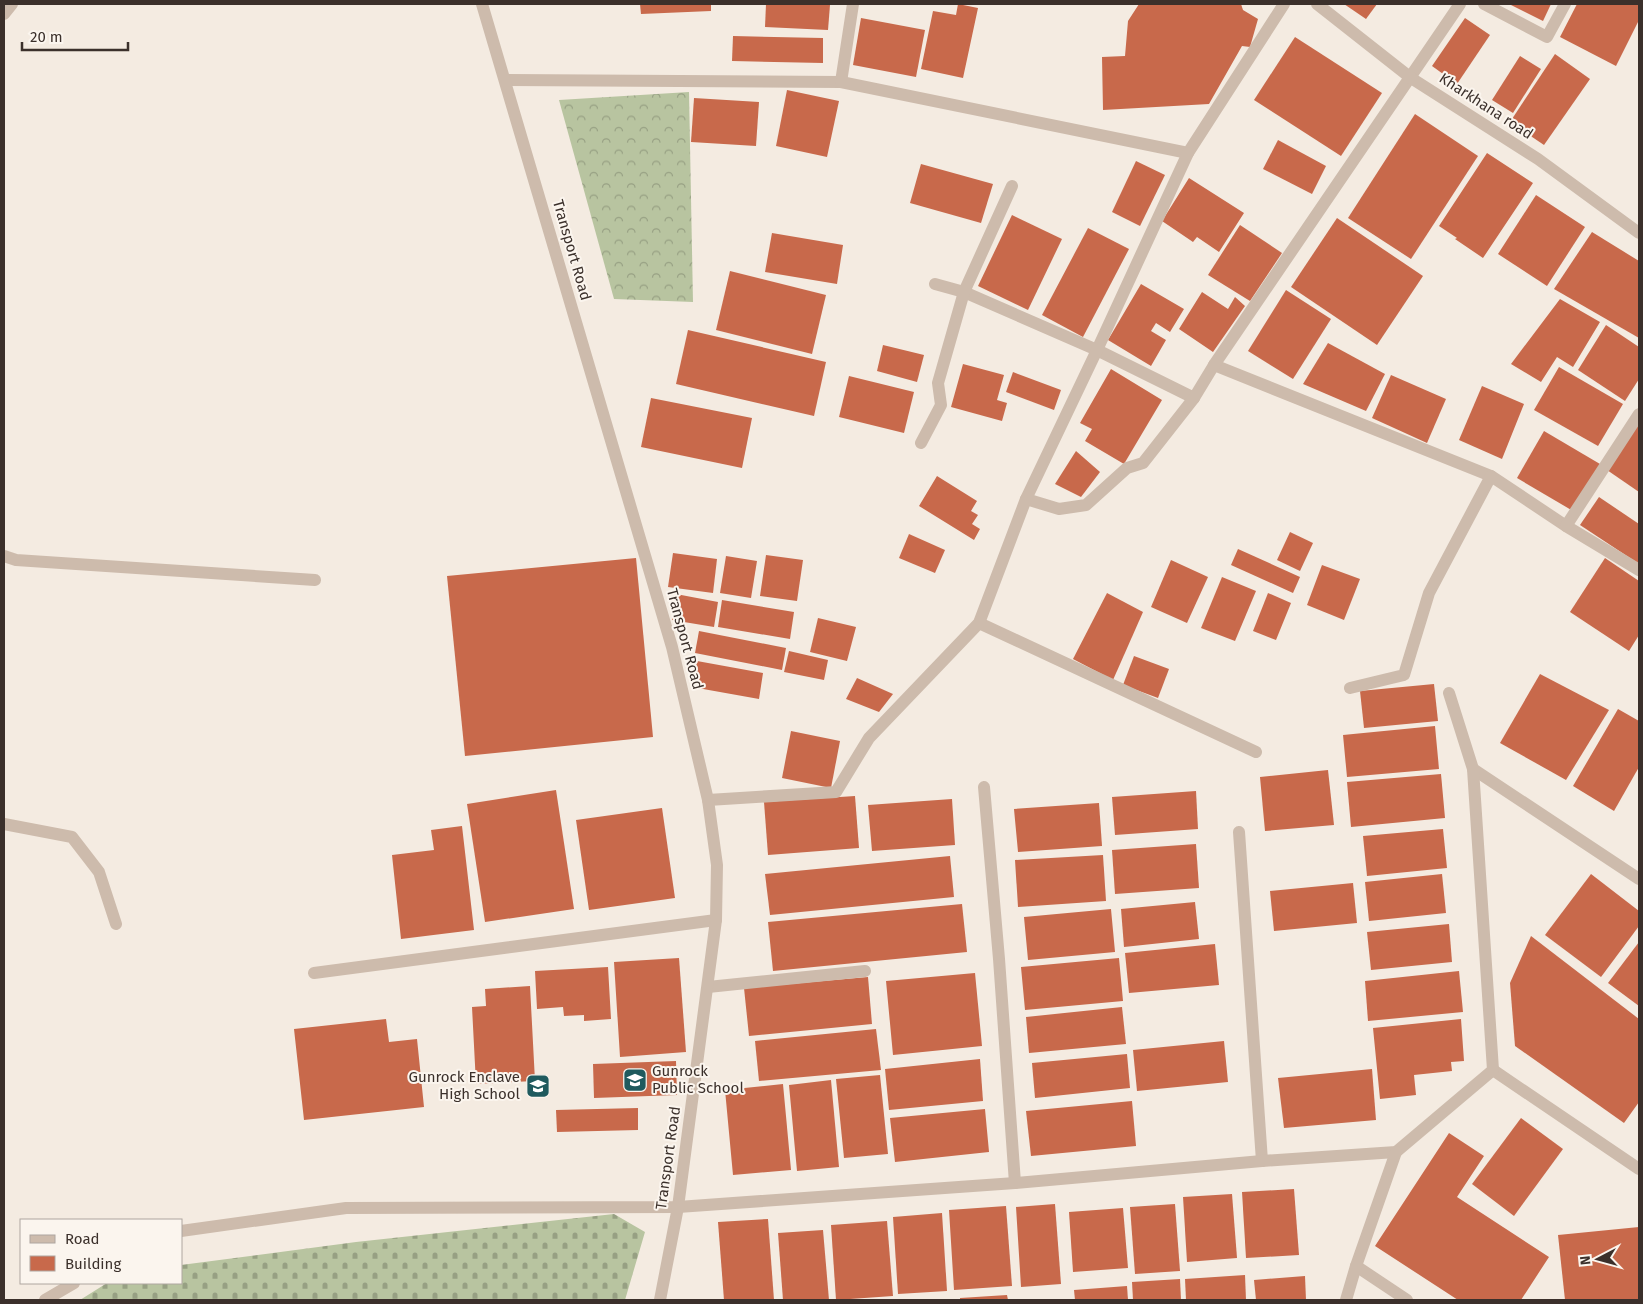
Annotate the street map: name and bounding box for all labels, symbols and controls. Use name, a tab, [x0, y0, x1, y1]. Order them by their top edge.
scale bar	[22, 20, 129, 52]
text: 20 m	[30, 28, 63, 46]
street label: Kharkhana road	[1436, 69, 1536, 143]
street label: Transport Road	[549, 198, 595, 302]
street label: Transport Road	[663, 586, 707, 692]
place label: Gunrock Public School	[652, 1062, 744, 1097]
school or university icon: Gunrock Public School	[622, 1067, 648, 1093]
place label: Gunrock Enclave High School	[409, 1068, 521, 1103]
school or university icon: Gunrock Enclave High School	[525, 1073, 551, 1099]
street label: Transport Road	[652, 1105, 684, 1211]
legend	[20, 1219, 182, 1284]
text: Road	[65, 1230, 100, 1248]
north arrow	[1573, 1234, 1623, 1284]
text: Building	[65, 1255, 121, 1273]
text: N	[1577, 1255, 1595, 1266]

